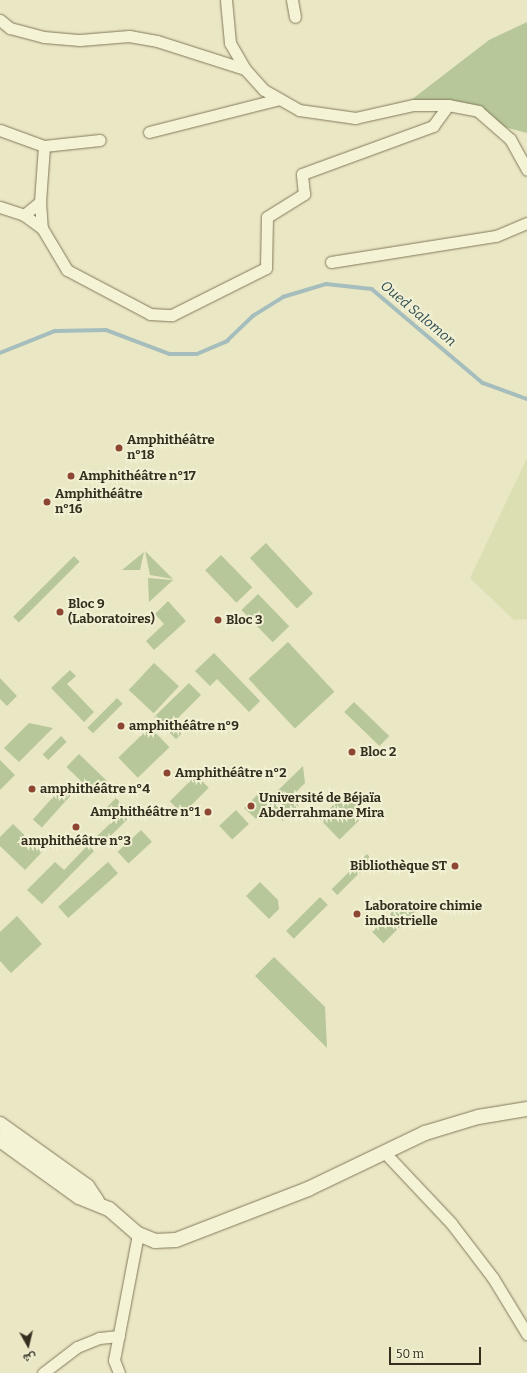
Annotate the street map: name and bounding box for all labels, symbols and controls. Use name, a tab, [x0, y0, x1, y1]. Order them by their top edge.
water label: Oued Salomon	[377, 278, 459, 350]
place label: Amphithéâtre n°18	[127, 433, 215, 464]
marker: Amphithéâtre n°18	[114, 443, 124, 453]
place label: Amphithéâtre n°17	[79, 468, 196, 484]
marker: Amphithéâtre n°17	[66, 471, 76, 481]
place label: Amphithéâtre n°16	[55, 487, 143, 518]
marker: Amphithéâtre n°16	[42, 497, 52, 507]
place label: Bloc 9 (Laboratoires)	[68, 597, 155, 628]
marker: Bloc 9 (Laboratoires)	[55, 607, 65, 617]
place label: Bloc 3	[226, 612, 262, 628]
marker: Bloc 3	[213, 615, 223, 625]
place label: amphithéâtre n°9	[129, 718, 239, 734]
marker: amphithéâtre n°9	[116, 721, 126, 731]
place label: Bloc 2	[360, 744, 396, 760]
marker: Bloc 2	[347, 747, 357, 757]
place label: Amphithéâtre n°2	[175, 765, 286, 781]
marker: Amphithéâtre n°2	[162, 768, 172, 778]
place label: amphithéâtre n°4	[40, 781, 150, 797]
marker: amphithéâtre n°4	[27, 784, 37, 794]
place label: Université de Béjaïa Abderrahmane Mira	[259, 791, 384, 822]
marker: Université de Béjaïa Abderrahmane Mira	[246, 801, 256, 811]
place label: Amphithéâtre n°1	[90, 804, 200, 820]
marker: Amphithéâtre n°1	[203, 807, 213, 817]
marker: amphithéâtre n°3	[71, 822, 81, 832]
place label: amphithéâtre n°3	[21, 833, 131, 849]
place label: Bibliothèque ST	[350, 858, 447, 874]
marker: Bibliothèque ST	[450, 861, 460, 871]
place label: Laboratoire chimie industrielle	[365, 899, 482, 930]
marker: Laboratoire chimie industrielle	[352, 909, 362, 919]
north arrow	[8, 1325, 48, 1365]
scale bar	[391, 1339, 483, 1365]
text: 50 m	[396, 1347, 424, 1361]
text: ش	[22, 1350, 37, 1365]

